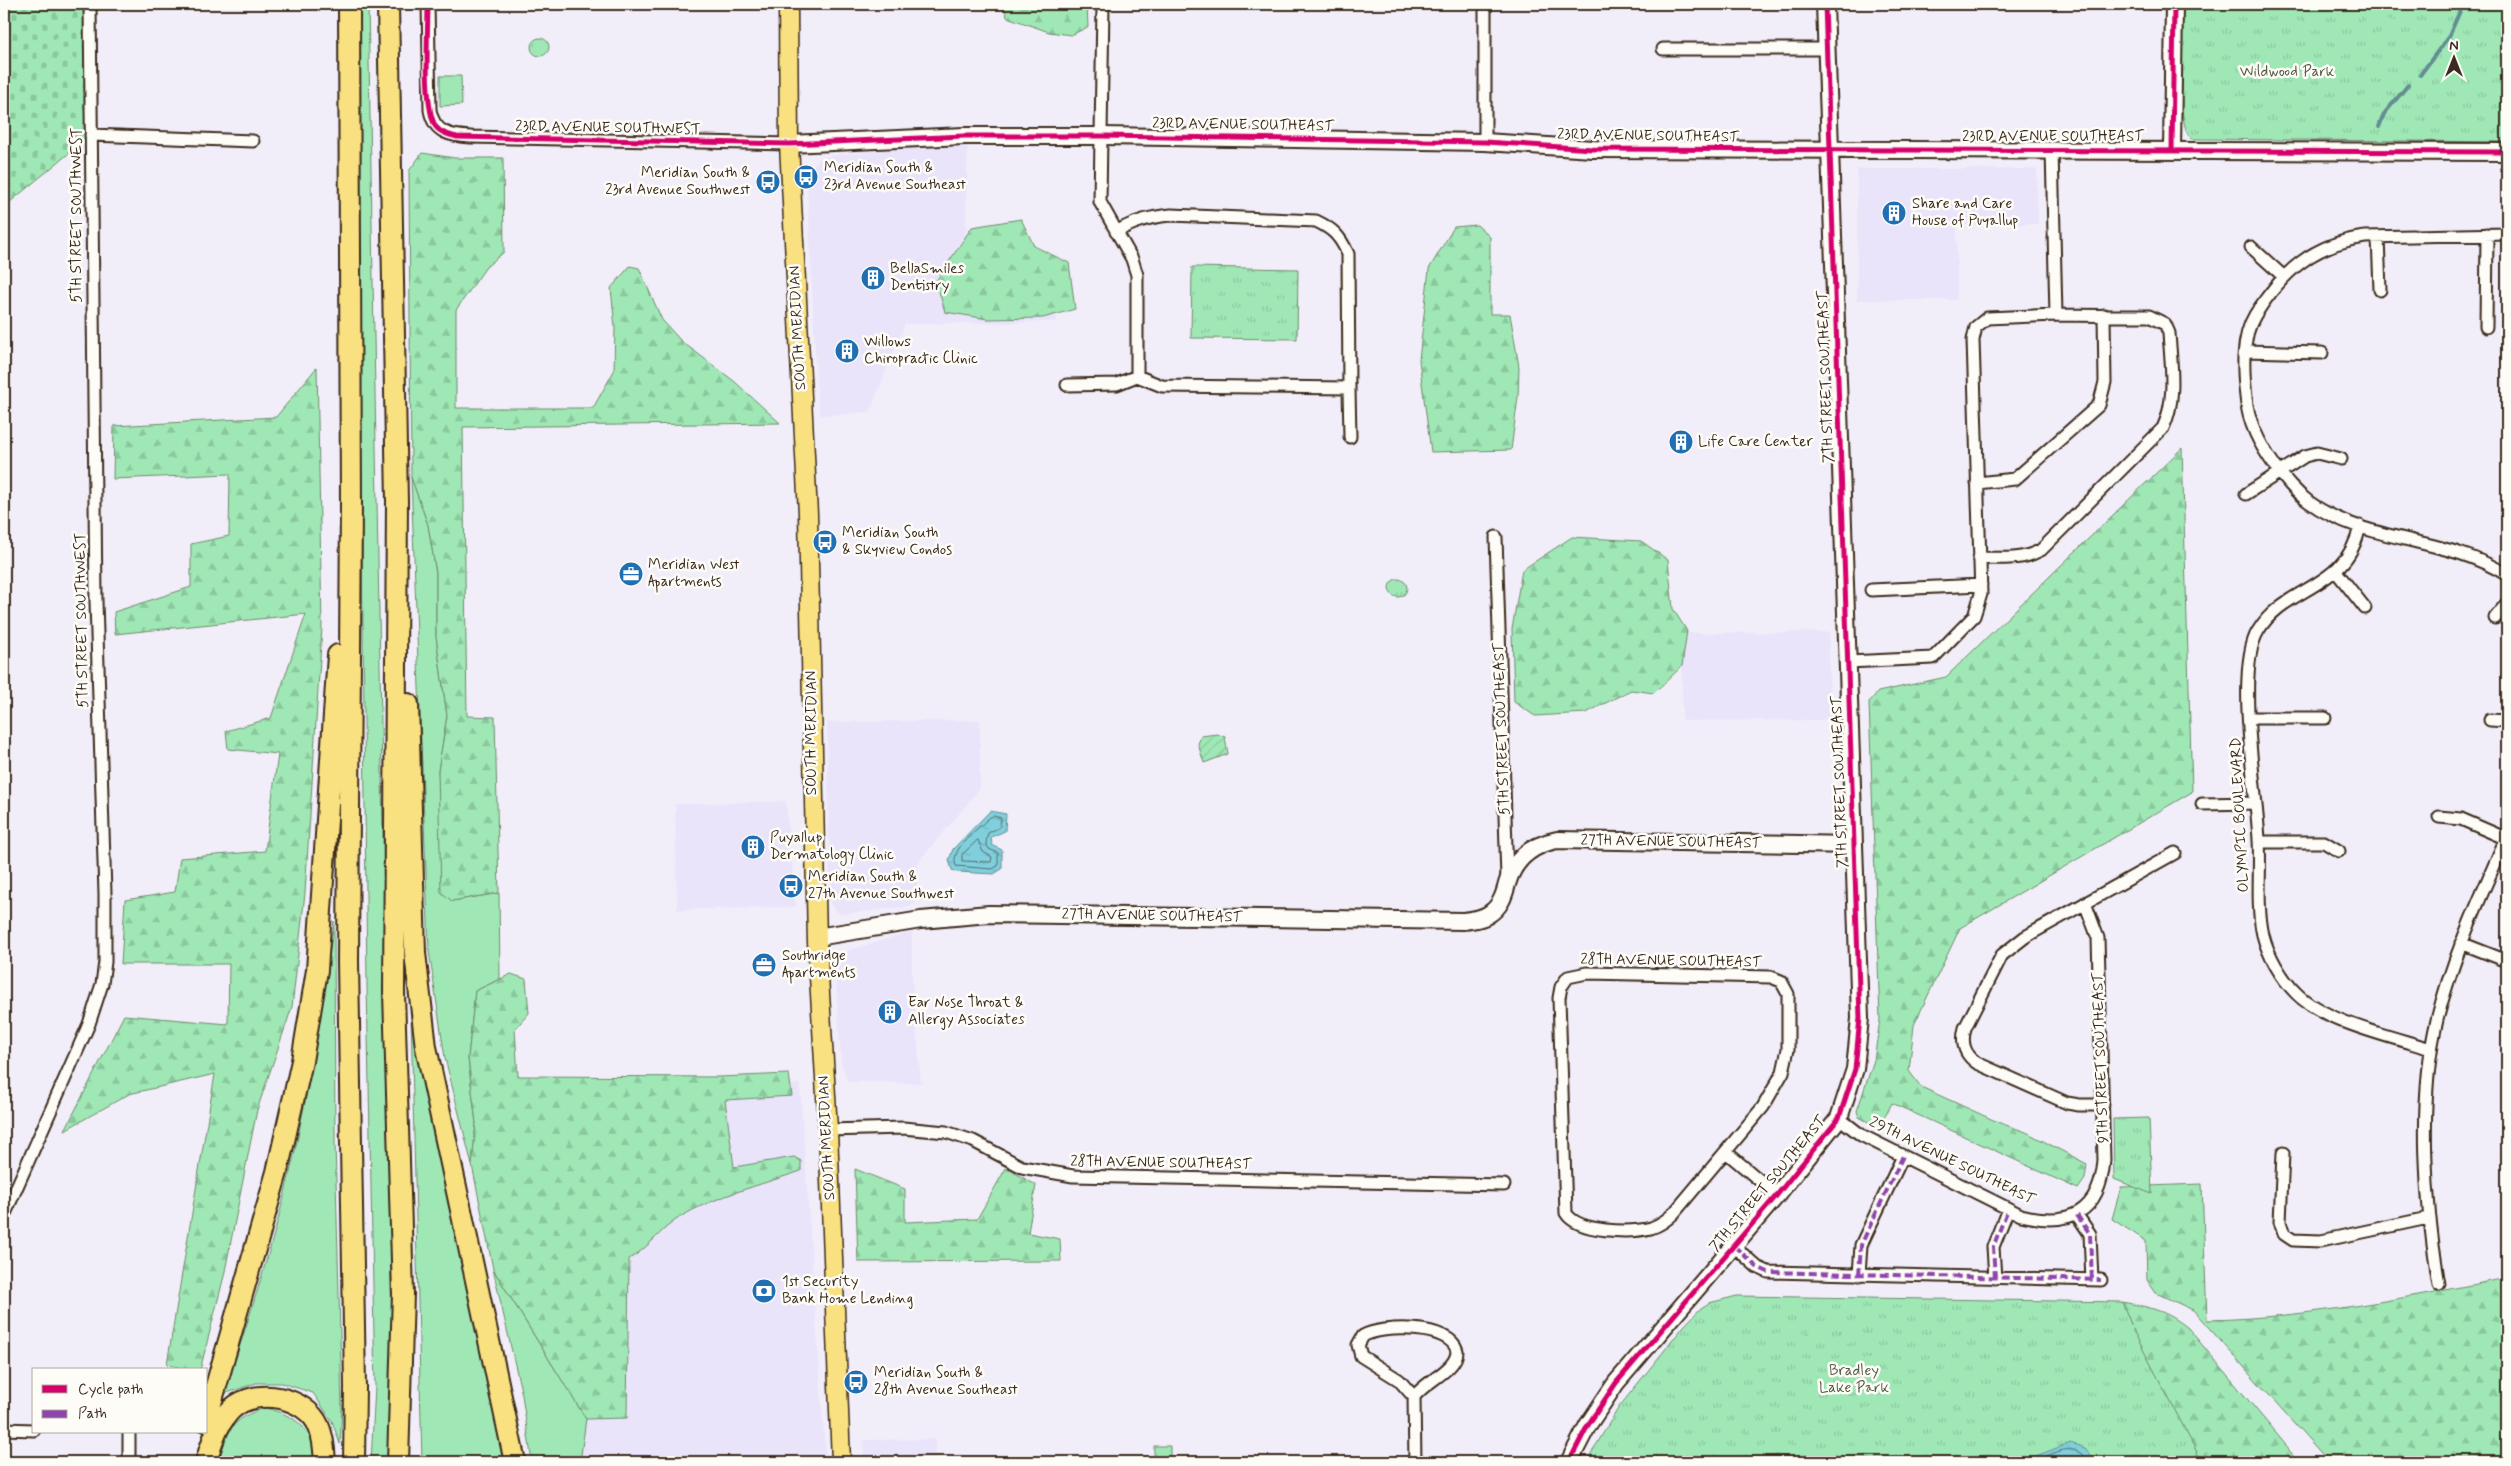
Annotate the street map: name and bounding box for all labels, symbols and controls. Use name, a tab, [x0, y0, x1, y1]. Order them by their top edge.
north arrow	[2428, 32, 2478, 82]
text: N	[2449, 37, 2459, 55]
park label: Wildwood Park	[2240, 62, 2335, 82]
street label: 23RD AVENUE SOUTHEAST	[1152, 113, 1335, 137]
street label: 23RD AVENUE SOUTHWEST	[515, 116, 701, 140]
street label: 23RD AVENUE SOUTHEAST	[1557, 124, 1740, 148]
street label: 5TH STREET SOUTHWEST	[67, 127, 87, 303]
street label: 23RD AVENUE SOUTHEAST	[1962, 127, 2145, 147]
place label: Meridian South & 23rd Avenue Southeast	[824, 158, 966, 195]
place label: Meridian South & 23rd Avenue Southwest	[605, 163, 751, 200]
bus stop icon: Meridian South & 23rd Avenue Southeast	[793, 164, 819, 190]
bus stop icon: Meridian South & 23rd Avenue Southwest	[755, 169, 781, 195]
place label: Share and Care House of Puyallup	[1912, 194, 2018, 231]
building icon: Share and Care House of Puyallup	[1881, 200, 1907, 226]
place label: BellaSmiles Dentistry	[890, 259, 964, 296]
street label: SOUTH MERIDIAN	[785, 265, 811, 391]
building icon: BellaSmiles Dentistry	[860, 265, 886, 291]
street label: 7TH STREET SOUTHEAST	[1813, 290, 1839, 463]
place label: Willows Chiropractic Clinic	[864, 332, 978, 369]
building icon: Willows Chiropractic Clinic	[834, 338, 860, 364]
building icon: Life Care Center	[1668, 429, 1694, 455]
place label: Life Care Center	[1698, 432, 1813, 452]
place label: Meridian South & Skyview Condos	[842, 523, 952, 560]
bus stop icon: Meridian South & Skyview Condos	[812, 529, 838, 555]
street label: 5TH STREET SOUTHWEST	[70, 532, 94, 708]
place label: Meridian West Apartments	[648, 555, 740, 593]
office icon: Meridian West Apartments	[618, 561, 644, 587]
street label: 5TH STREET SOUTHEAST	[1489, 642, 1515, 815]
street label: SOUTH MERIDIAN	[802, 671, 822, 795]
street label: 7TH STREET SOUTHEAST	[1827, 695, 1853, 868]
street label: OLYMPIC BOULEVARD	[2226, 737, 2254, 893]
place label: Puyallup Dermatology Clinic	[770, 828, 894, 866]
street label: 27TH AVENUE SOUTHEAST	[1580, 830, 1762, 854]
building icon: Puyallup Dermatology Clinic	[740, 834, 766, 860]
place label: Meridian South & 27th Avenue Southwest	[808, 867, 955, 904]
bus stop icon: Meridian South & 27th Avenue Southwest	[778, 873, 804, 899]
street label: 27TH AVENUE SOUTHEAST	[1061, 904, 1243, 928]
place label: Southridge Apartments	[782, 946, 856, 984]
street label: 28TH AVENUE SOUTHEAST	[1580, 949, 1763, 973]
office icon: Southridge Apartments	[751, 952, 777, 978]
street label: 9TH STREET SOUTHEAST	[2088, 972, 2114, 1144]
place label: Ear Nose Throat & Allergy Associates	[908, 993, 1025, 1030]
building icon: Ear Nose Throat & Allergy Associates	[877, 999, 903, 1025]
street label: SOUTH MERIDIAN	[814, 1075, 840, 1201]
street label: 7TH STREET SOUTHEAST	[1705, 1111, 1832, 1256]
street label: 29TH AVENUE SOUTHEAST	[1866, 1112, 2039, 1210]
street label: 28TH AVENUE SOUTHEAST	[1070, 1151, 1253, 1175]
place label: 1st Security Bank Home Lending	[782, 1272, 913, 1309]
bank icon: 1st Security Bank Home Lending	[751, 1278, 777, 1304]
park label: Bradley Lake Park	[1819, 1361, 1889, 1398]
place label: Meridian South & 28th Avenue Southeast	[874, 1363, 1018, 1400]
legend	[32, 1368, 208, 1434]
bus stop icon: Meridian South & 28th Avenue Southeast	[843, 1369, 869, 1395]
text: Cycle path	[78, 1380, 143, 1400]
text: Path	[78, 1404, 107, 1424]

